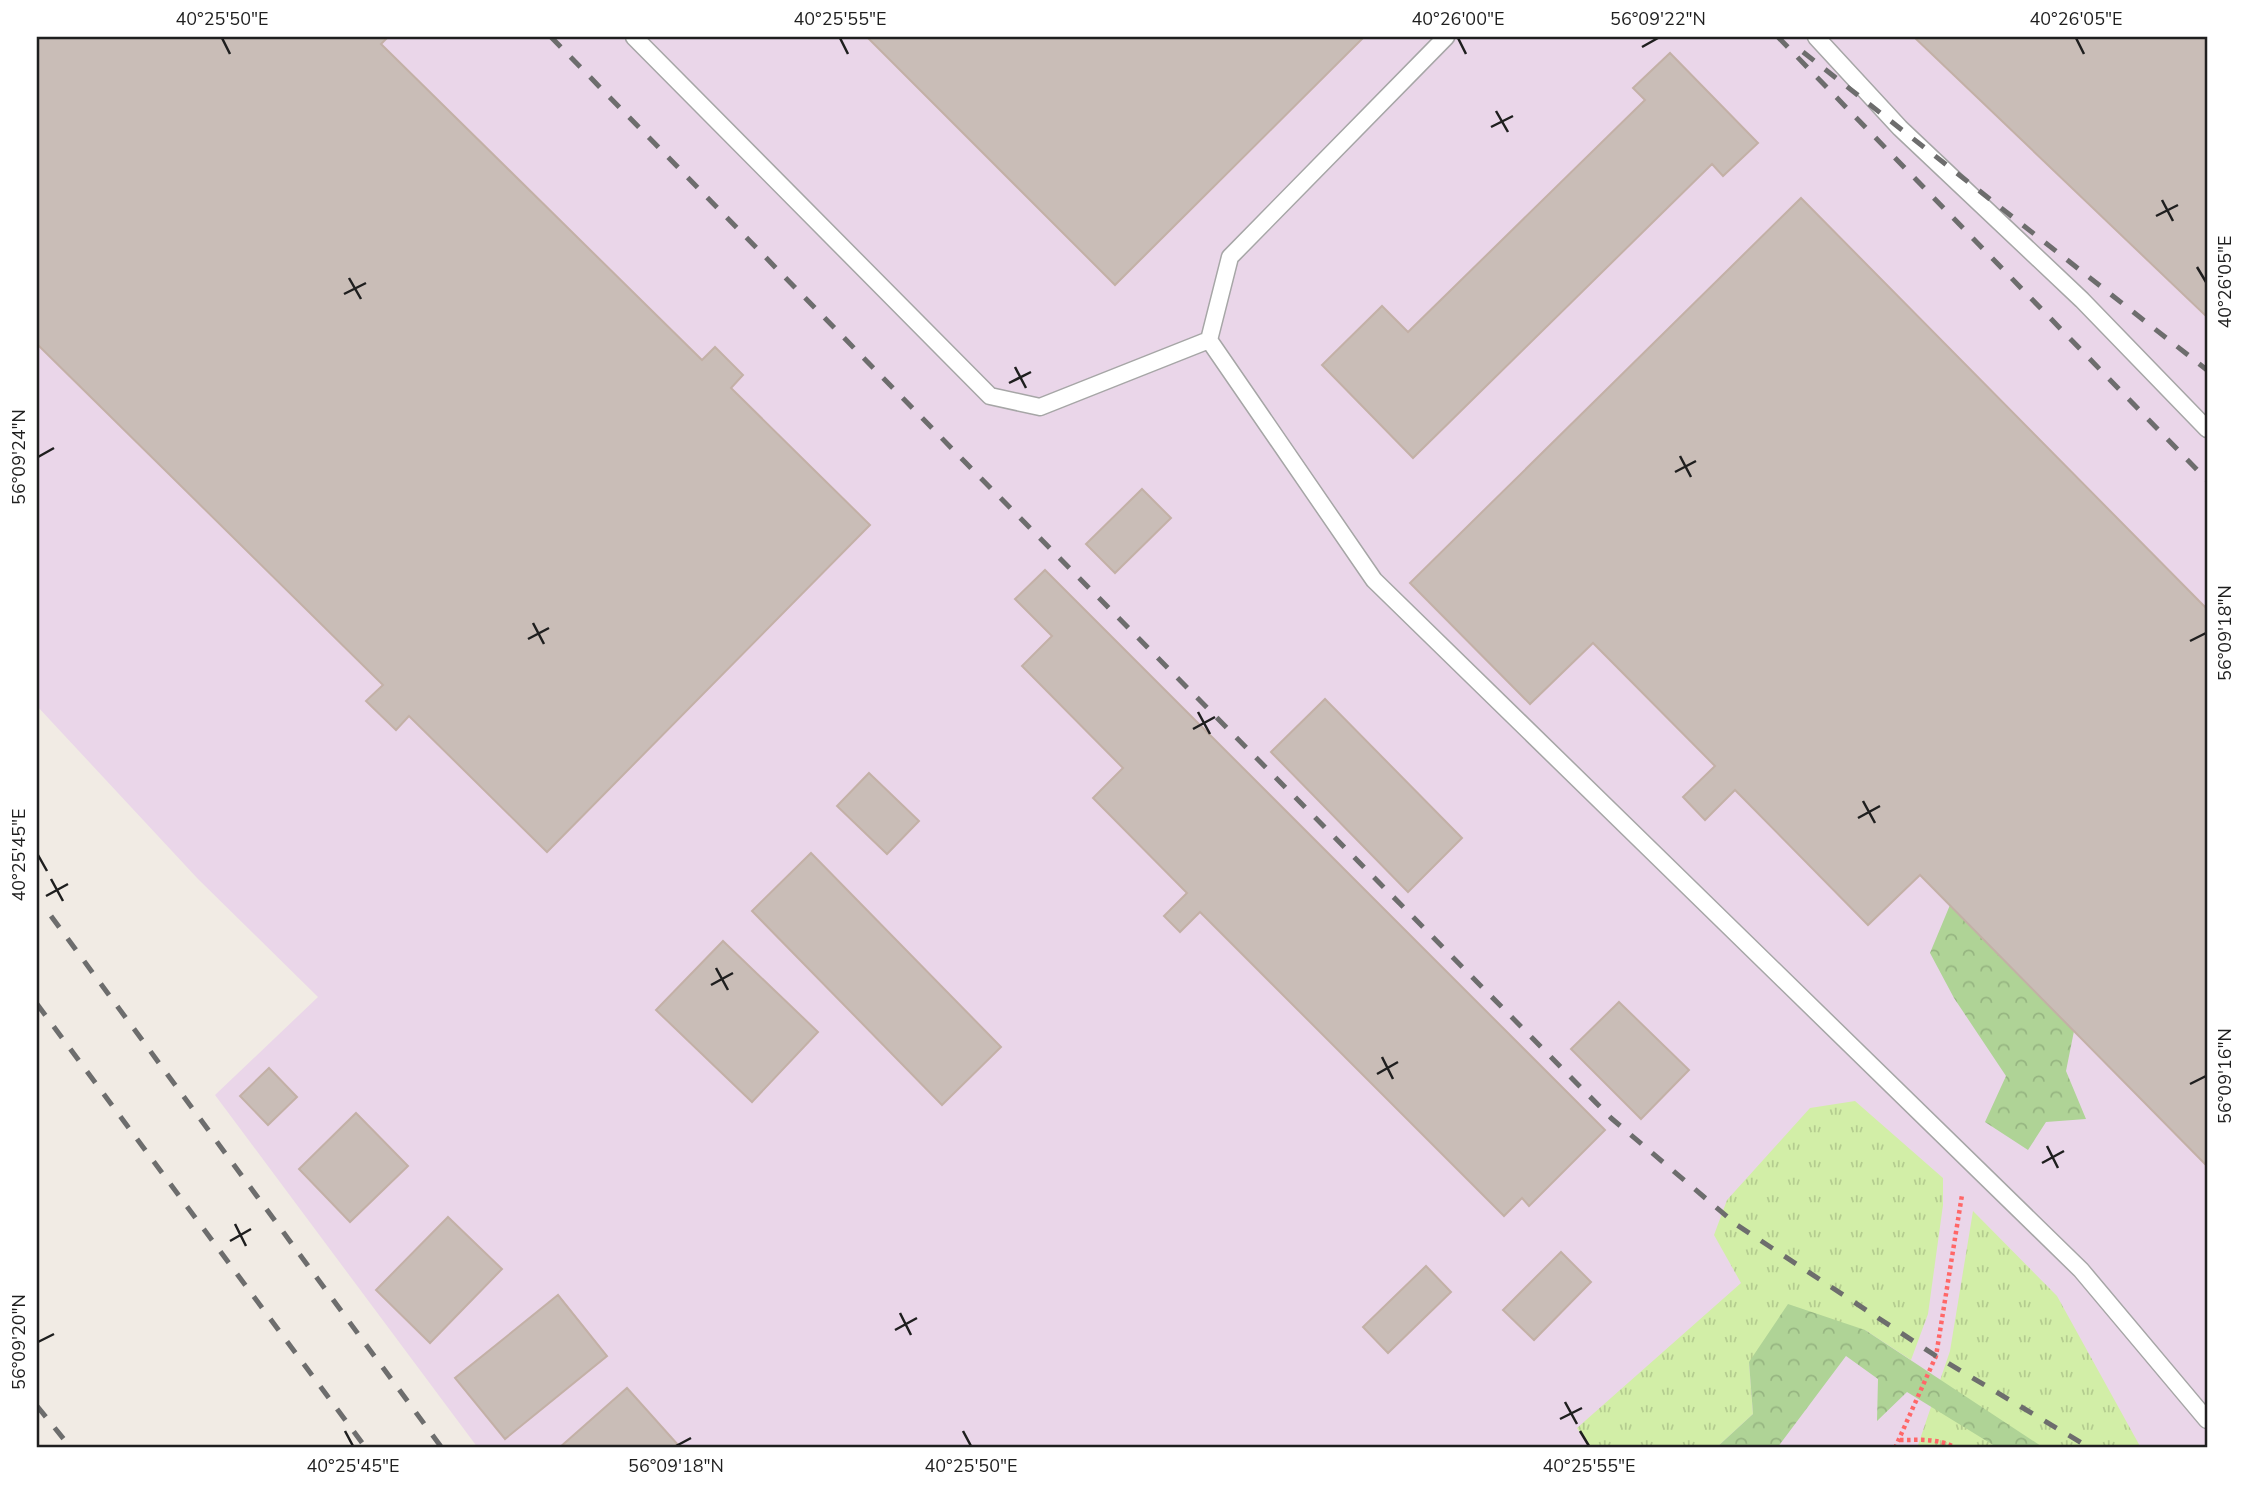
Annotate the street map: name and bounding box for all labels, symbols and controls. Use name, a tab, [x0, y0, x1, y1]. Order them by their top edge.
text: 40°25'50"E	[176, 7, 269, 31]
text: 40°25'55"E	[794, 7, 887, 31]
text: 40°26'00"E	[1412, 7, 1505, 31]
text: 56°09'22"N	[1610, 7, 1706, 31]
text: 40°26'05"E	[2030, 7, 2123, 31]
text: 40°26'05"E	[2213, 236, 2237, 329]
text: 56°09'24"N	[7, 409, 31, 505]
text: 56°09'18"N	[2213, 585, 2237, 681]
text: 40°25'45"E	[7, 809, 31, 902]
text: 56°09'16"N	[2213, 1028, 2237, 1124]
text: 56°09'20"N	[7, 1294, 31, 1390]
text: 40°25'45"E	[307, 1454, 400, 1478]
text: 56°09'18"N	[628, 1454, 724, 1478]
text: 40°25'50"E	[925, 1454, 1018, 1478]
text: 40°25'55"E	[1543, 1454, 1636, 1478]

